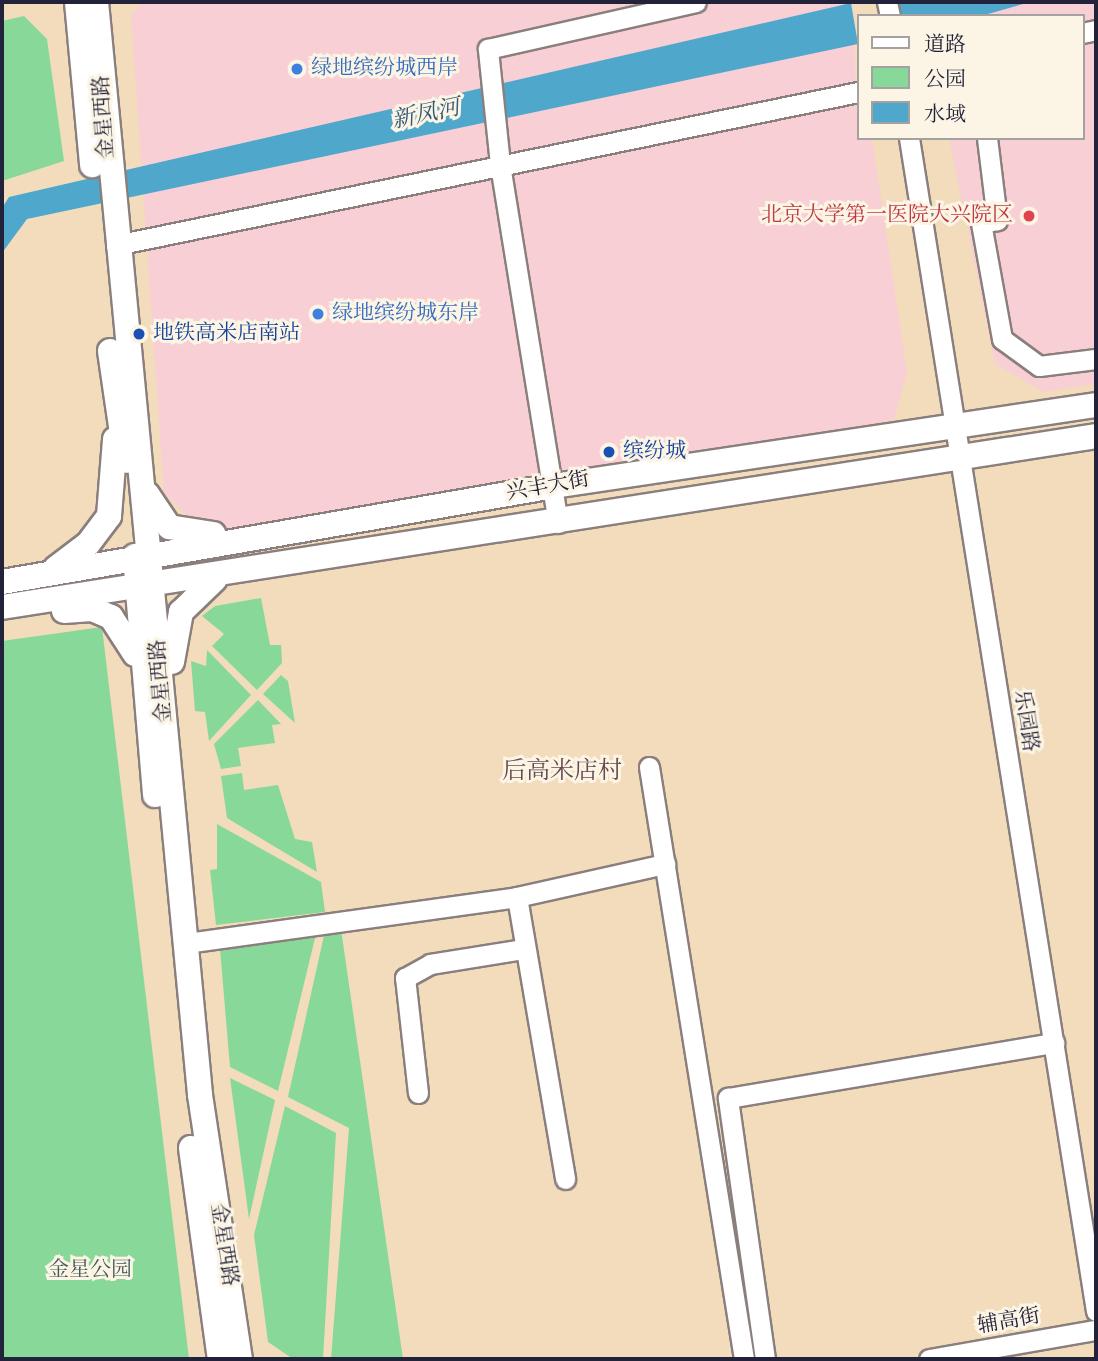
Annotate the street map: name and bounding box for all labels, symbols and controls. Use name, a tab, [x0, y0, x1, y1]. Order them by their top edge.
legend	[856, 14, 1084, 140]
text: 道路	[924, 35, 966, 56]
place label: 绿地缤纷城西岸	[311, 56, 458, 82]
marker: 绿地缤纷城西岸	[289, 61, 305, 77]
text: 公园	[924, 70, 966, 91]
street label: 金星西路	[90, 74, 120, 160]
water label: 新凤河	[389, 94, 463, 136]
text: 水域	[924, 105, 966, 126]
place label: 北京大学第一医院大兴院区	[761, 203, 1013, 229]
marker: 北京大学第一医院大兴院区	[1019, 206, 1039, 226]
place label: 绿地缤纷城东岸	[332, 301, 479, 327]
marker: 绿地缤纷城东岸	[310, 306, 326, 322]
place label: 地铁高米店南站	[153, 321, 300, 347]
marker: 地铁高米店南站	[131, 326, 147, 342]
place label: 缤纷城	[623, 439, 686, 465]
marker: 缤纷城	[601, 444, 617, 460]
street label: 兴丰大街	[504, 467, 592, 507]
street label: 金星西路	[146, 638, 178, 724]
street label: 乐园路	[1008, 688, 1042, 754]
district label: 后高米店村	[502, 759, 622, 787]
street label: 金星西路	[204, 1202, 242, 1288]
park label: 金星公园	[48, 1258, 132, 1284]
street label: 辅高街	[976, 1304, 1042, 1340]

